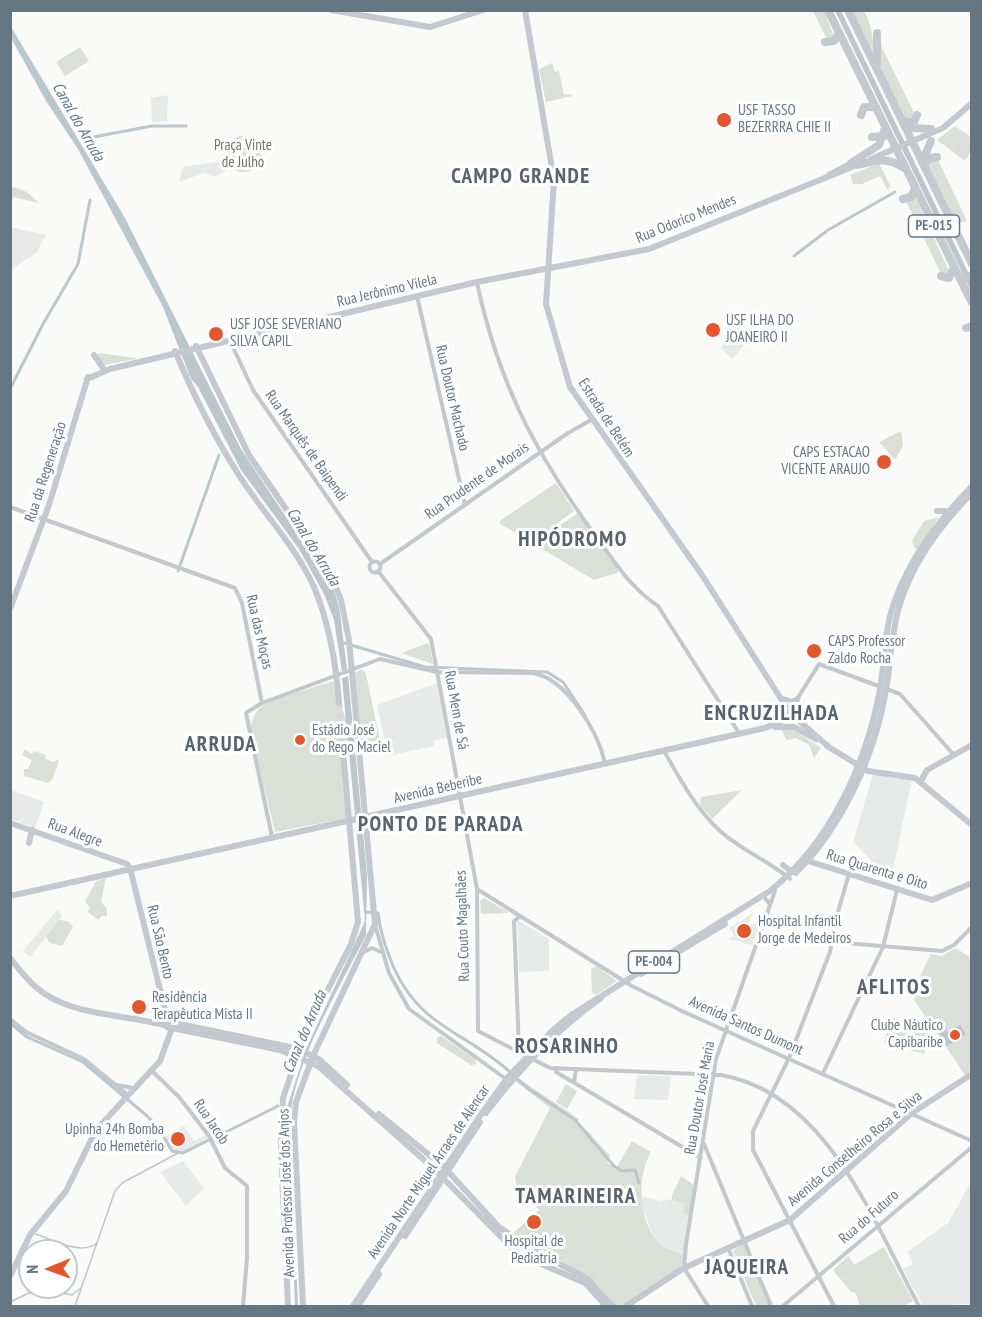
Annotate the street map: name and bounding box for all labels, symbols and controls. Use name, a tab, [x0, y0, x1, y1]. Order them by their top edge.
water label: Canal do Arruda	[48, 79, 108, 165]
place label: USF TASSO BEZERRRA CHIE II	[738, 102, 831, 137]
marker: USF TASSO BEZERRRA CHIE II	[715, 111, 733, 129]
park label: Praça Vinte de Julho	[214, 137, 272, 172]
district label: CAMPO GRANDE	[451, 164, 591, 190]
street label: Rua Odorico Mendes	[633, 191, 739, 247]
road number: PE-015	[908, 215, 960, 237]
street label: Rua Jerônimo Vilela	[335, 271, 439, 311]
place label: USF ILHA DO JOANEIRO II	[726, 312, 794, 347]
place label: USF JOSE SEVERIANO SILVA CAPIL	[230, 316, 342, 351]
marker: USF ILHA DO JOANEIRO II	[704, 321, 722, 339]
marker: USF JOSE SEVERIANO SILVA CAPIL	[207, 325, 225, 343]
street label: Rua Doutor Machado	[431, 343, 473, 453]
street label: Estrada de Belém	[574, 375, 638, 461]
street label: Rua Marquês de Baipendi	[261, 387, 351, 505]
street label: Rua da Regeneração	[21, 419, 71, 525]
street label: Rua Prudente de Morais	[422, 438, 532, 524]
place label: CAPS ESTACAO VICENTE ARAUJO	[781, 444, 870, 479]
marker: CAPS ESTACAO VICENTE ARAUJO	[875, 453, 893, 471]
water label: Canal do Arruda	[282, 504, 344, 590]
district label: HIPÓDROMO	[518, 527, 628, 553]
street label: Rua das Moças	[242, 593, 276, 671]
place label: CAPS Professor Zaldo Rocha	[828, 633, 905, 668]
marker: CAPS Professor Zaldo Rocha	[805, 642, 823, 660]
street label: Rua Mem de Sá	[440, 669, 472, 751]
district label: ENCRUZILHADA	[704, 701, 840, 727]
place label: Estádio José do Rego Maciel	[312, 722, 391, 757]
district label: ARRUDA	[185, 732, 257, 758]
marker: Estádio José do Rego Maciel	[293, 733, 307, 747]
street label: Avenida Beberibe	[392, 770, 484, 808]
district label: PONTO DE PARADA	[358, 812, 524, 838]
street label: Rua Alegre	[45, 815, 105, 851]
street label: Rua Quarenta e Oito	[824, 846, 930, 894]
street label: Rua Couto Magalhães	[452, 870, 474, 982]
street label: Rua São Bento	[143, 903, 177, 981]
place label: Hospital Infantil Jorge de Medeiros	[758, 913, 851, 948]
marker: Hospital Infantil Jorge de Medeiros	[735, 922, 753, 940]
road number: PE-004	[628, 951, 680, 973]
district label: AFLITOS	[857, 975, 931, 1001]
water label: Canal do Arruda	[279, 988, 331, 1076]
place label: Residência Terapêutica Mista II	[152, 989, 253, 1024]
street label: Avenida Santos Dumont	[686, 993, 806, 1059]
marker: Residência Terapêutica Mista II	[130, 998, 148, 1016]
place label: Clube Náutico Capibaribe	[871, 1017, 943, 1052]
marker: Clube Náutico Capibaribe	[948, 1028, 962, 1042]
district label: ROSARINHO	[515, 1034, 619, 1060]
street label: Rua Doutor José Maria	[681, 1040, 719, 1156]
street label: Avenida Norte Miguel Arraes de Alencar	[364, 1082, 494, 1262]
street label: Avenida Conselheiro Rosa e Silva	[784, 1087, 926, 1211]
street label: Rua Jacob	[189, 1096, 233, 1148]
street label: Avenida Professor José dos Anjos	[275, 1108, 299, 1278]
place label: Upinha 24h Bomba do Hemetério	[65, 1121, 164, 1156]
marker: Upinha 24h Bomba do Hemetério	[169, 1130, 187, 1148]
district label: TAMARINEIRA	[515, 1184, 637, 1210]
street label: Rua do Futuro	[836, 1186, 902, 1248]
marker: Hospital de Pediatria	[525, 1213, 543, 1231]
place label: Hospital de Pediatria	[505, 1233, 563, 1268]
north arrow	[18, 1239, 78, 1299]
district label: JAQUEIRA	[705, 1255, 789, 1281]
text: N	[22, 1265, 42, 1274]

